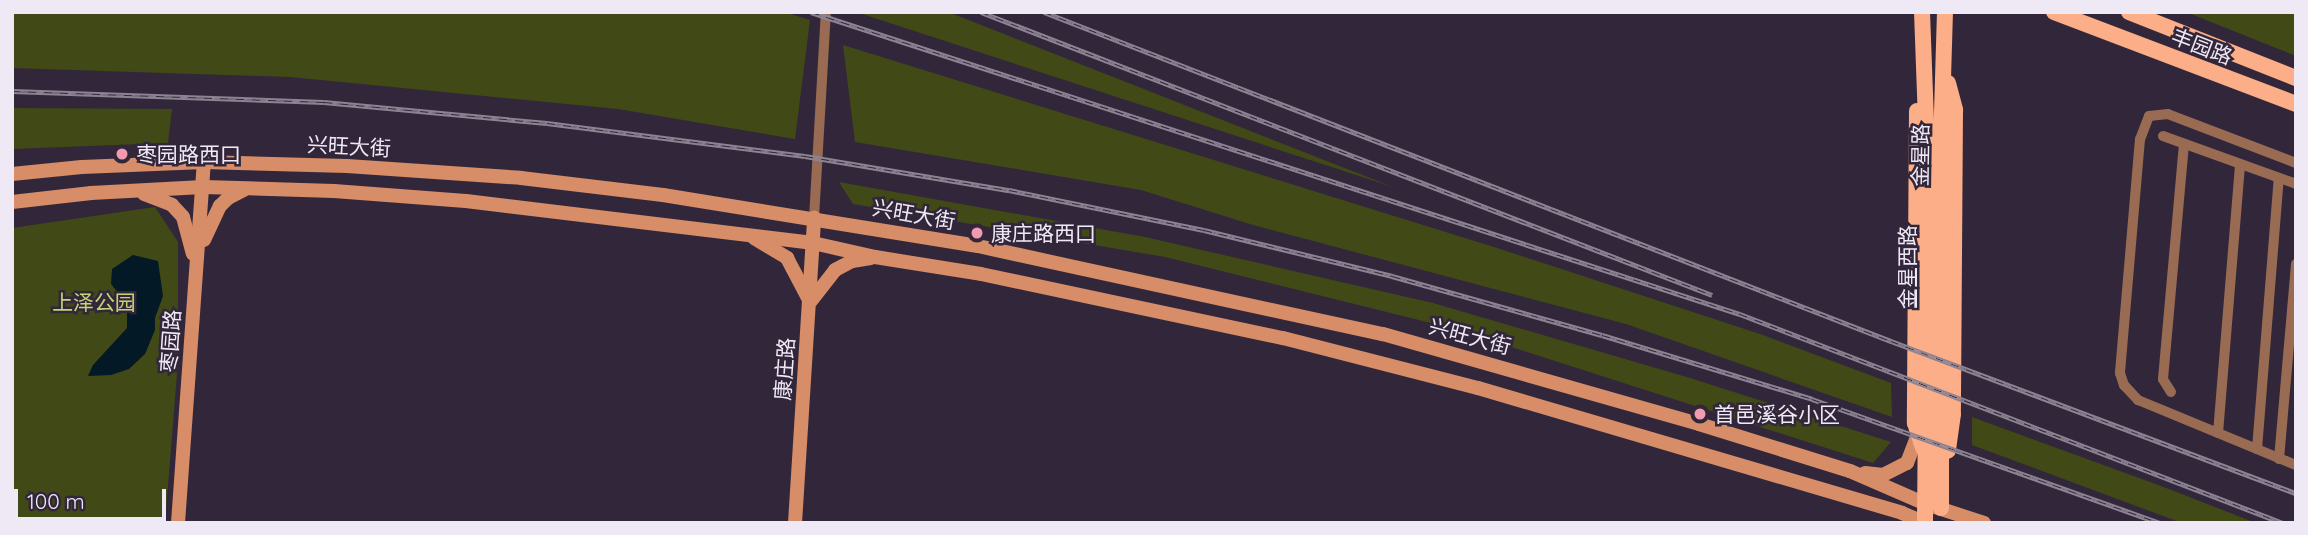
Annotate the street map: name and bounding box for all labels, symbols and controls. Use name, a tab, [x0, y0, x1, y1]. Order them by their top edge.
street label: 丰园路	[2168, 23, 2236, 69]
street label: 金星路	[1907, 123, 1933, 187]
street label: 兴旺大街	[306, 131, 392, 161]
place label: 枣园路西口	[136, 141, 241, 167]
marker: 枣园路西口	[114, 146, 130, 162]
street label: 兴旺大街	[870, 194, 958, 234]
place label: 康庄路西口	[991, 220, 1096, 246]
marker: 康庄路西口	[969, 225, 985, 241]
street label: 金星西路	[1894, 225, 1920, 309]
park label: 上泽公园	[52, 289, 136, 315]
street label: 枣园路	[155, 309, 185, 373]
street label: 兴旺大街	[1426, 313, 1514, 359]
street label: 康庄路	[769, 337, 799, 401]
place label: 首邑溪谷小区	[1714, 401, 1840, 427]
marker: 首邑溪谷小区	[1692, 406, 1708, 422]
scale bar	[18, 476, 170, 520]
text: 100 m	[27, 488, 85, 514]

